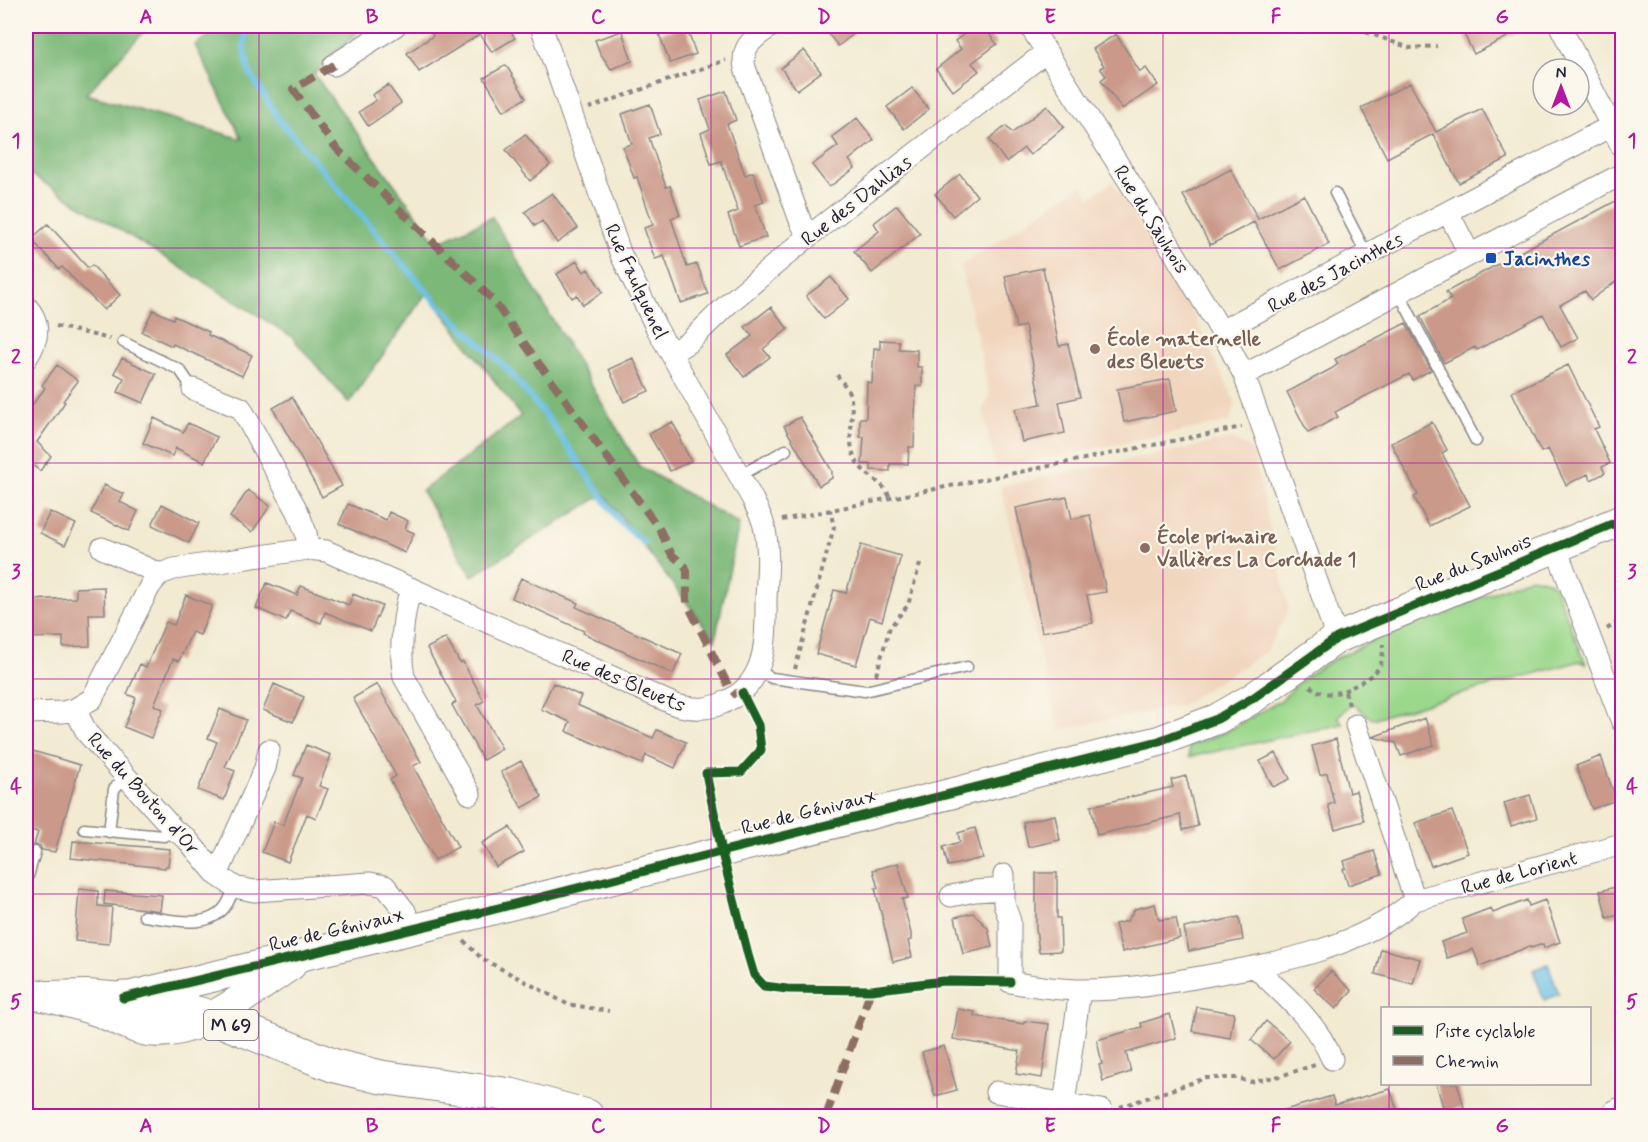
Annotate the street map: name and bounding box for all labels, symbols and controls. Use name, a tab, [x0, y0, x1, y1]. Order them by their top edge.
text: A	[139, 4, 153, 31]
text: B	[366, 4, 379, 31]
text: C	[591, 4, 606, 31]
text: D	[817, 4, 831, 31]
text: E	[1044, 4, 1056, 31]
text: F	[1271, 4, 1282, 31]
text: G	[1495, 4, 1509, 31]
north arrow	[1531, 57, 1591, 117]
text: N	[1556, 63, 1566, 84]
text: 1	[12, 128, 20, 155]
text: 1	[1628, 128, 1636, 155]
street label: Rue des Dahlias	[796, 149, 918, 253]
street label: Rue du Saulnois	[1107, 160, 1195, 279]
street label: Rue Faulquenel	[597, 220, 674, 344]
street label: Rue des Jacinthes	[1263, 226, 1408, 320]
place label: Jacinthes	[1503, 246, 1590, 273]
marker: Jacinthes	[1484, 251, 1498, 265]
place label: École maternelle des Bleuets	[1107, 325, 1262, 376]
marker: École maternelle des Bleuets	[1088, 342, 1102, 356]
text: 2	[11, 344, 21, 371]
text: 2	[1627, 344, 1637, 371]
place label: École primaire Vallières La Corchade 1	[1157, 523, 1357, 574]
street label: Rue du Saulnois	[1411, 528, 1536, 599]
marker: École primaire Vallières La Corchade 1	[1138, 541, 1152, 555]
text: 3	[11, 559, 21, 586]
text: 3	[1627, 559, 1637, 586]
street label: Rue des Bleuets	[557, 643, 689, 720]
street label: Rue du Bouton d'Or	[80, 727, 205, 861]
text: 4	[10, 774, 22, 801]
text: 4	[1626, 774, 1638, 801]
street label: Rue de Génivaux	[738, 783, 878, 842]
street label: Rue de Lorient	[1458, 845, 1580, 902]
street label: Rue de Génivaux	[266, 902, 406, 959]
text: 5	[10, 989, 22, 1016]
text: 5	[1626, 989, 1638, 1016]
legend	[1381, 1007, 1591, 1085]
road number: M 69	[204, 1010, 258, 1040]
text: Piste cyclable	[1435, 1020, 1536, 1044]
text: Chemin	[1435, 1050, 1499, 1074]
text: A	[139, 1113, 153, 1140]
text: B	[366, 1113, 379, 1140]
text: C	[591, 1113, 606, 1140]
text: D	[817, 1113, 831, 1140]
text: E	[1044, 1113, 1056, 1140]
text: F	[1271, 1113, 1282, 1140]
text: G	[1495, 1113, 1509, 1140]

